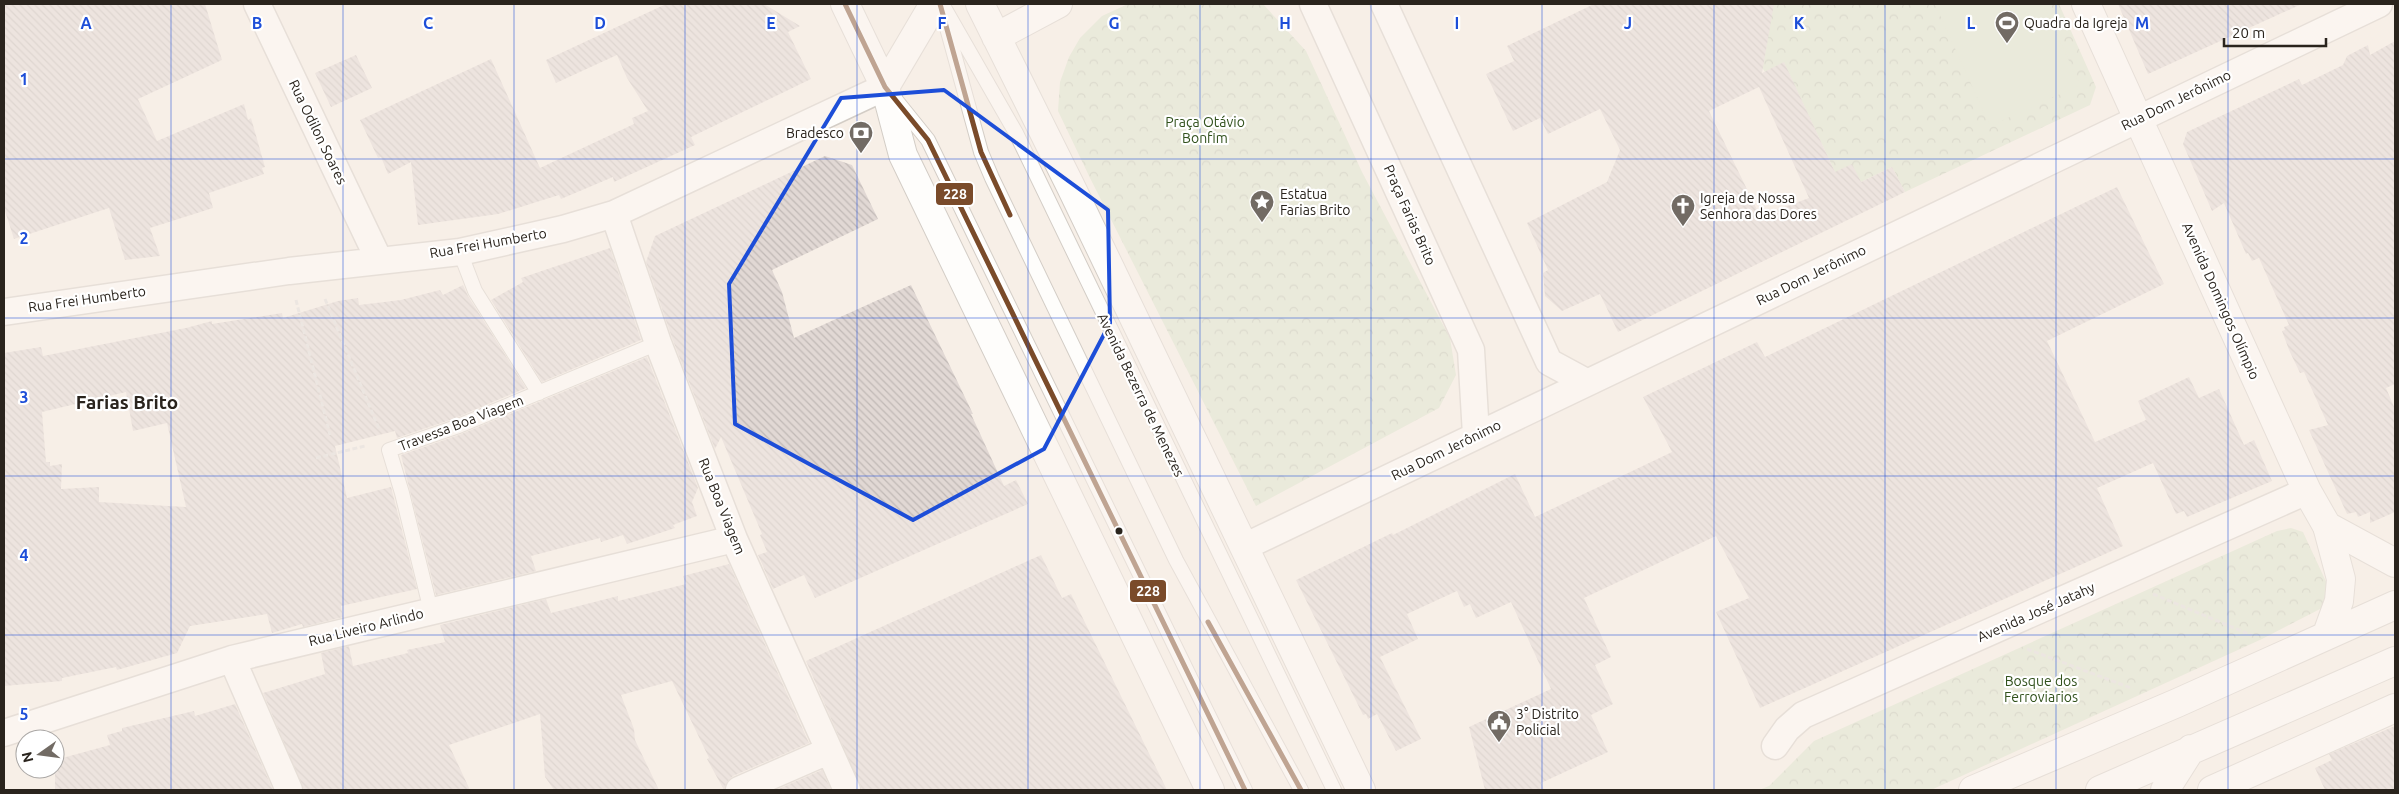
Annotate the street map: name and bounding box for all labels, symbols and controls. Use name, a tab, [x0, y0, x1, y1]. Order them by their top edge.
sports icon: Quadra da Igreja	[1994, 10, 2020, 44]
text: A	[80, 14, 92, 32]
text: B	[252, 14, 262, 32]
text: C	[423, 14, 433, 32]
text: D	[594, 14, 606, 32]
text: E	[766, 14, 776, 32]
text: F	[938, 14, 947, 32]
text: G	[1108, 14, 1120, 32]
text: H	[1279, 14, 1291, 32]
text: I	[1455, 14, 1459, 32]
text: J	[1624, 14, 1632, 32]
text: K	[1794, 14, 1805, 32]
text: L	[1967, 14, 1976, 32]
text: M	[2135, 14, 2149, 32]
place label: Quadra da Igreja	[2024, 15, 2128, 31]
scale bar	[2224, 15, 2326, 47]
text: 20 m	[2232, 24, 2265, 41]
street label: Rua Dom Jerônimo	[2118, 66, 2234, 134]
text: 1	[19, 70, 29, 88]
street label: Rua Odilon Soares	[286, 77, 350, 187]
park label: Praça Otávio Bonfim	[1165, 114, 1245, 146]
bank icon: Bradesco	[848, 120, 874, 154]
place label: Bradesco	[786, 125, 844, 141]
street label: Praça Farias Brito	[1381, 162, 1439, 268]
line badge: 228	[935, 182, 974, 206]
text: 228	[943, 186, 967, 202]
place label: Estatua Farias Brito	[1280, 186, 1350, 218]
place icon: Estatua Farias Brito	[1249, 189, 1275, 223]
place label: Igreja de Nossa Senhora das Dores	[1700, 190, 1817, 222]
church icon: Igreja de Nossa Senhora das Dores	[1670, 193, 1696, 227]
street label: Avenida Domingos Olímpio	[2179, 220, 2263, 382]
street label: Rua Frei Humberto	[428, 225, 548, 261]
text: 2	[19, 229, 29, 247]
street label: Rua Dom Jerônimo	[1753, 241, 1869, 309]
street label: Rua Frei Humberto	[27, 283, 147, 315]
street label: Avenida Bezerra de Menezes	[1094, 311, 1188, 479]
text: 3	[19, 388, 29, 406]
district label: Farias Brito	[76, 391, 178, 413]
street label: Travessa Boa Viagem	[396, 392, 526, 454]
street label: Rua Dom Jerônimo	[1388, 416, 1504, 484]
street label: Rua Boa Viagem	[695, 456, 749, 556]
unlabelled marker	[1114, 526, 1124, 536]
text: 4	[19, 546, 29, 564]
line badge: 228	[1129, 579, 1167, 603]
street label: Avenida José Jatahy	[1975, 579, 2097, 645]
text: 228	[1136, 583, 1160, 599]
street label: Rua Liveiro Arlindo	[307, 605, 425, 649]
park label: Bosque dos Ferroviarios	[2004, 673, 2078, 705]
text: 5	[19, 705, 29, 723]
place label: 3° Distrito Policial	[1516, 706, 1579, 738]
public building icon: 3° Distrito Policial	[1486, 709, 1512, 743]
north arrow	[15, 729, 65, 779]
text: N	[18, 750, 36, 764]

